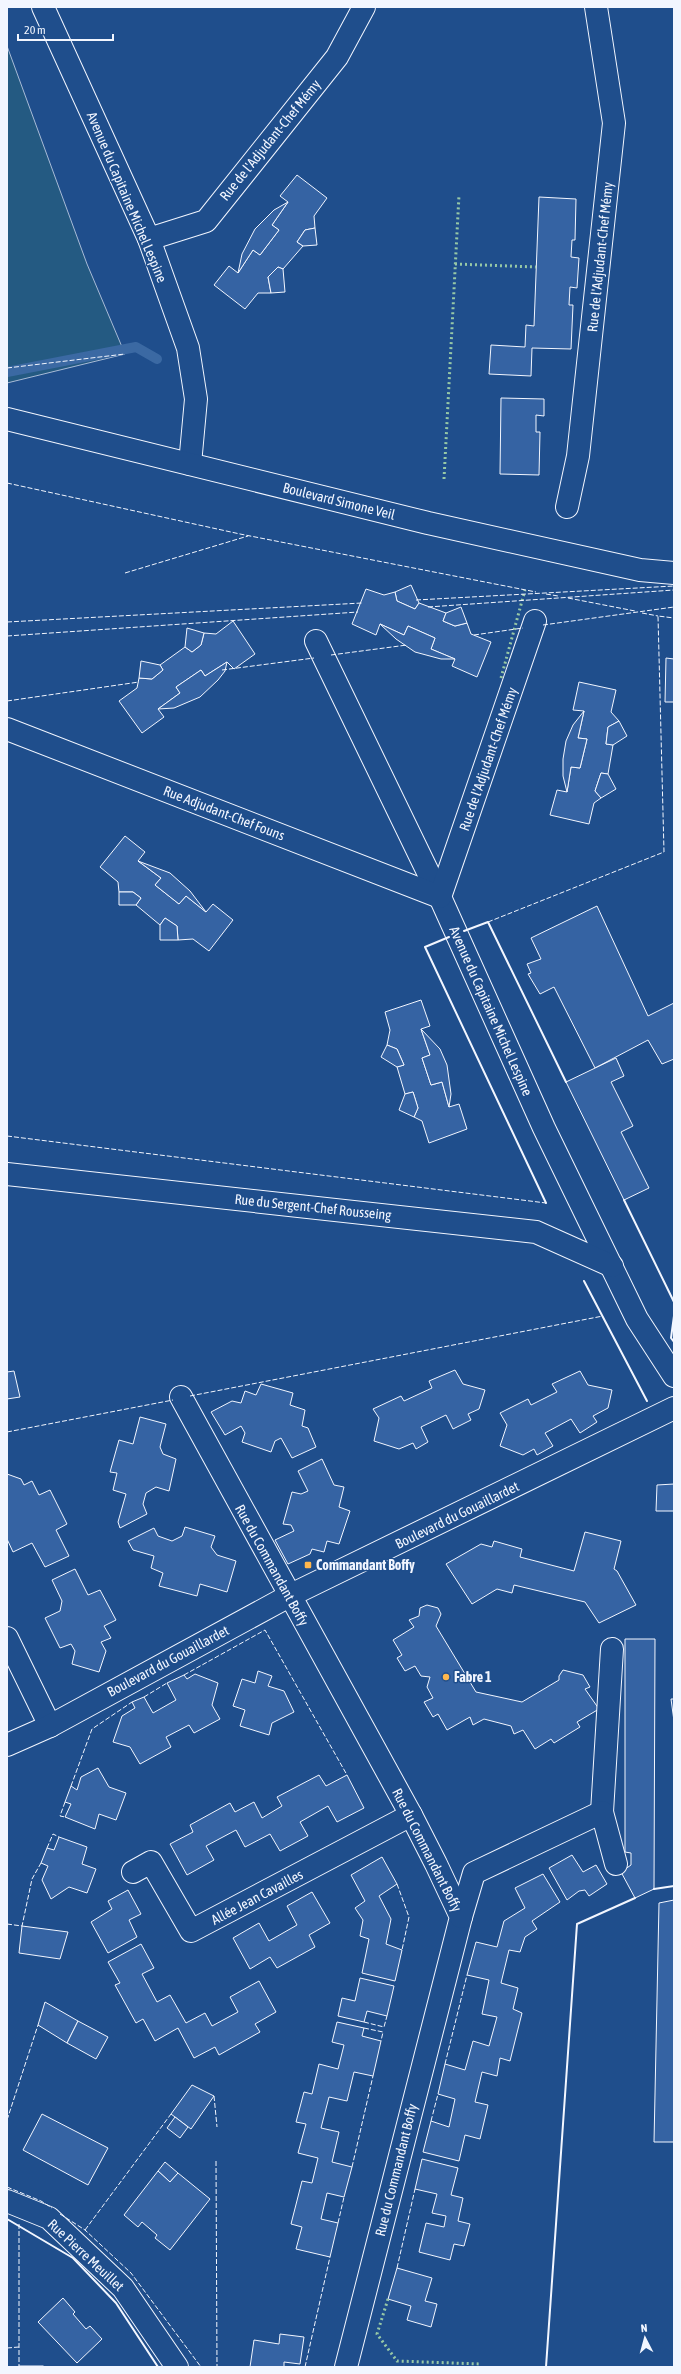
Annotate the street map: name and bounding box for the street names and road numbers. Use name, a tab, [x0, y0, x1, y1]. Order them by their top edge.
street label: Rue de l'Adjudant-Chef Mémy	[216, 76, 324, 204]
street label: Avenue du Capitaine Michel Lespine	[84, 109, 170, 285]
street label: Rue de l'Adjudant-Chef Mémy	[584, 181, 616, 333]
street label: Boulevard Simone Veil	[281, 479, 397, 523]
street label: Rue de l'Adjudant-Chef Mémy	[456, 685, 520, 833]
street label: Rue Adjudant-Chef Founs	[161, 782, 287, 844]
street label: Avenue du Capitaine Michel Lespine	[446, 924, 536, 1098]
street label: Rue du Sergent-Chef Rousseing	[234, 1191, 392, 1223]
street label: Boulevard du Gouaillardet	[393, 1478, 521, 1552]
street label: Rue du Commandant Boffy	[232, 1502, 312, 1629]
street label: Boulevard du Gouaillardet	[104, 1622, 232, 1700]
street label: Rue du Commandant Boffy	[389, 1786, 465, 1914]
street label: Allée Jean Cavailles	[208, 1866, 306, 1928]
street label: Rue du Commandant Boffy	[372, 2102, 420, 2238]
street label: Rue Pierre Meuillet	[45, 2216, 127, 2294]

